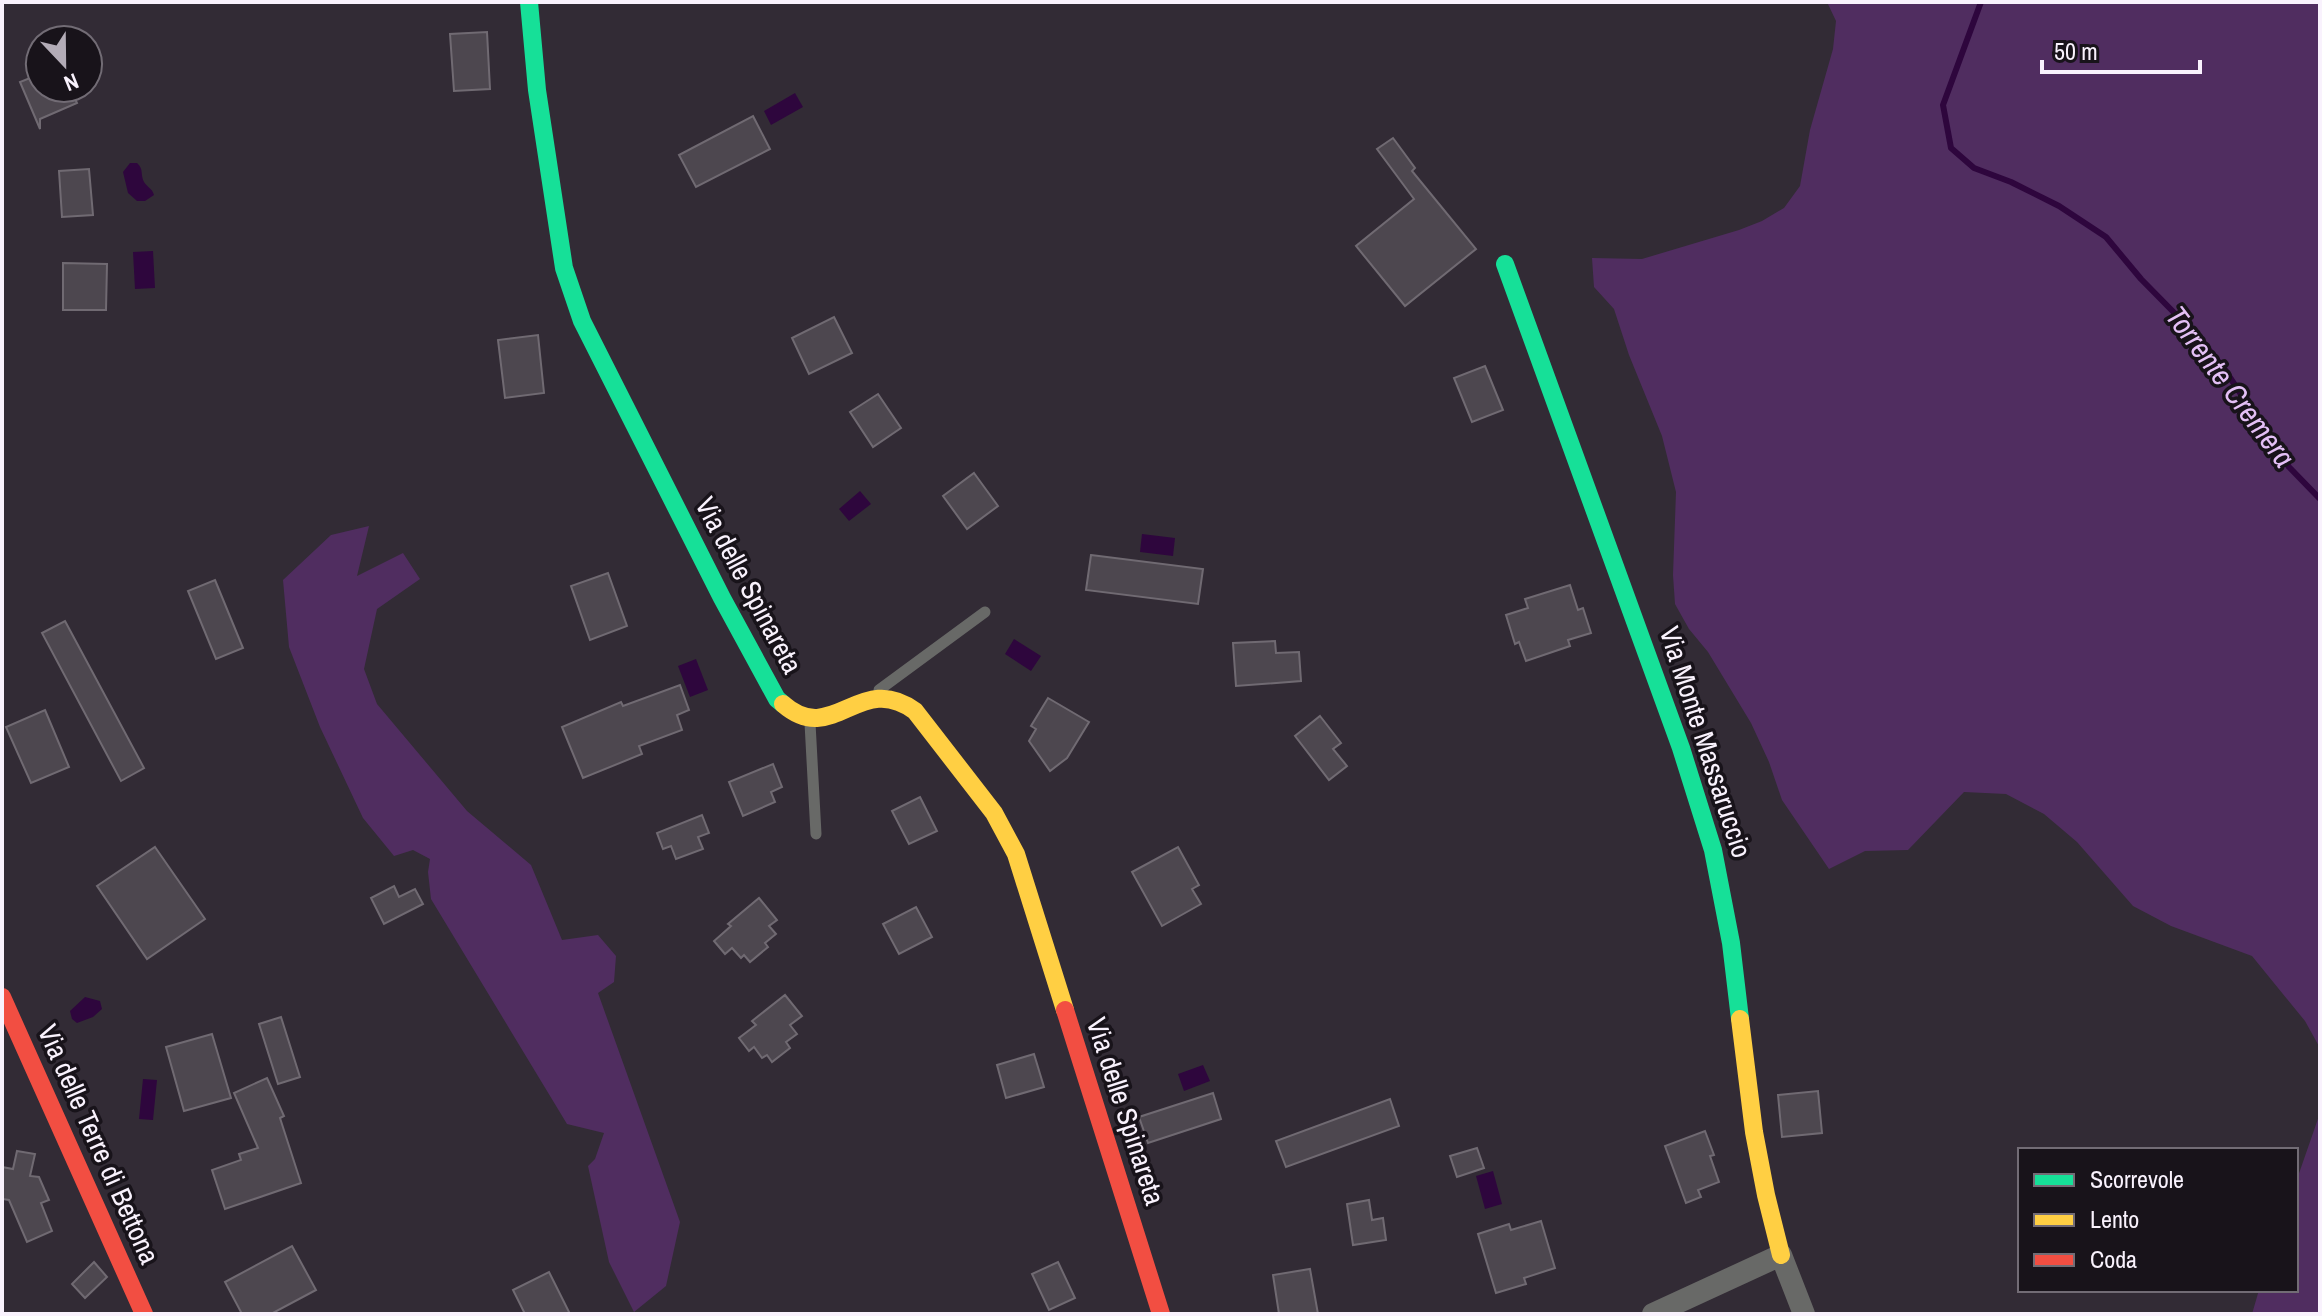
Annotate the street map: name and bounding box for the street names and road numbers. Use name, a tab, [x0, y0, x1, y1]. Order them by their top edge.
street label: Via delle Spinareta	[686, 490, 812, 680]
street label: Via Monte Massaruccio	[1651, 622, 1761, 862]
street label: Via delle Spinareta	[1078, 1012, 1174, 1210]
street label: Via delle Terre di Bettona	[29, 1018, 169, 1270]

